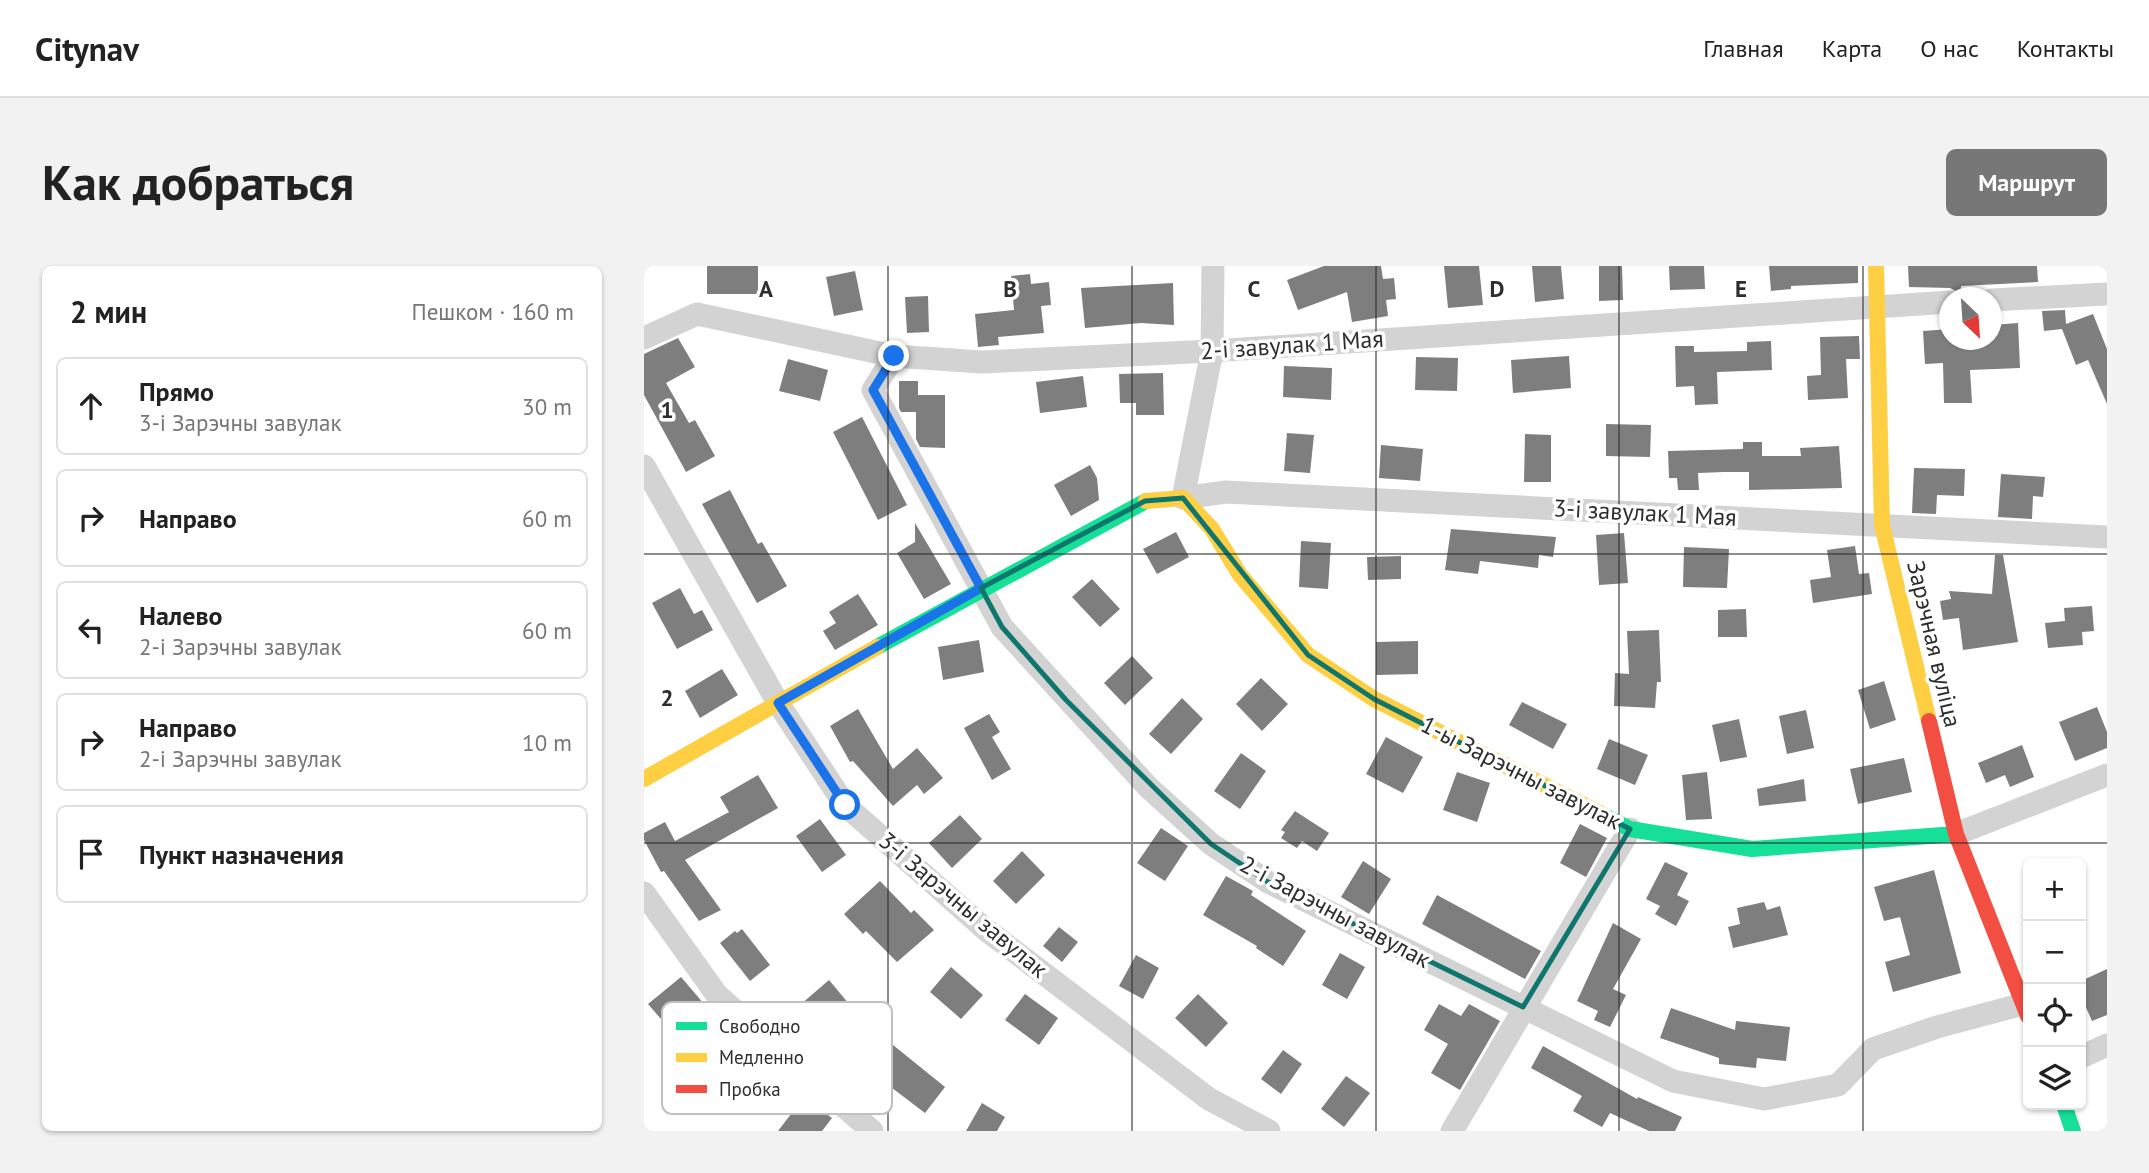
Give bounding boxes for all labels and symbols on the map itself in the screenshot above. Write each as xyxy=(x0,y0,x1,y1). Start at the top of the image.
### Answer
text: A xyxy=(759,274,773,303)
text: B xyxy=(1003,274,1017,303)
text: C xyxy=(1248,274,1261,303)
text: D xyxy=(1490,274,1504,303)
text: E xyxy=(1735,274,1747,303)
north arrow xyxy=(1939,287,2002,350)
street label: 2-і завулак 1 Мая xyxy=(1199,323,1385,366)
route end xyxy=(878,340,909,371)
text: 1 xyxy=(660,395,674,424)
street label: 3-і завулак 1 Мая xyxy=(1553,492,1737,533)
street label: Зарэчная вуліца xyxy=(1900,558,1969,730)
text: 2 xyxy=(660,683,674,712)
street label: 1-ы Зарэчны завулак xyxy=(1416,709,1627,837)
route start xyxy=(829,789,860,820)
street label: 3-і Зарэчны завулак xyxy=(872,825,1055,985)
street label: 2-і Зарэчны завулак xyxy=(1235,848,1436,975)
legend xyxy=(662,1002,892,1114)
text: Свободно xyxy=(719,1014,801,1038)
text: Медленно xyxy=(719,1045,804,1069)
text: Пробка xyxy=(719,1077,781,1101)

